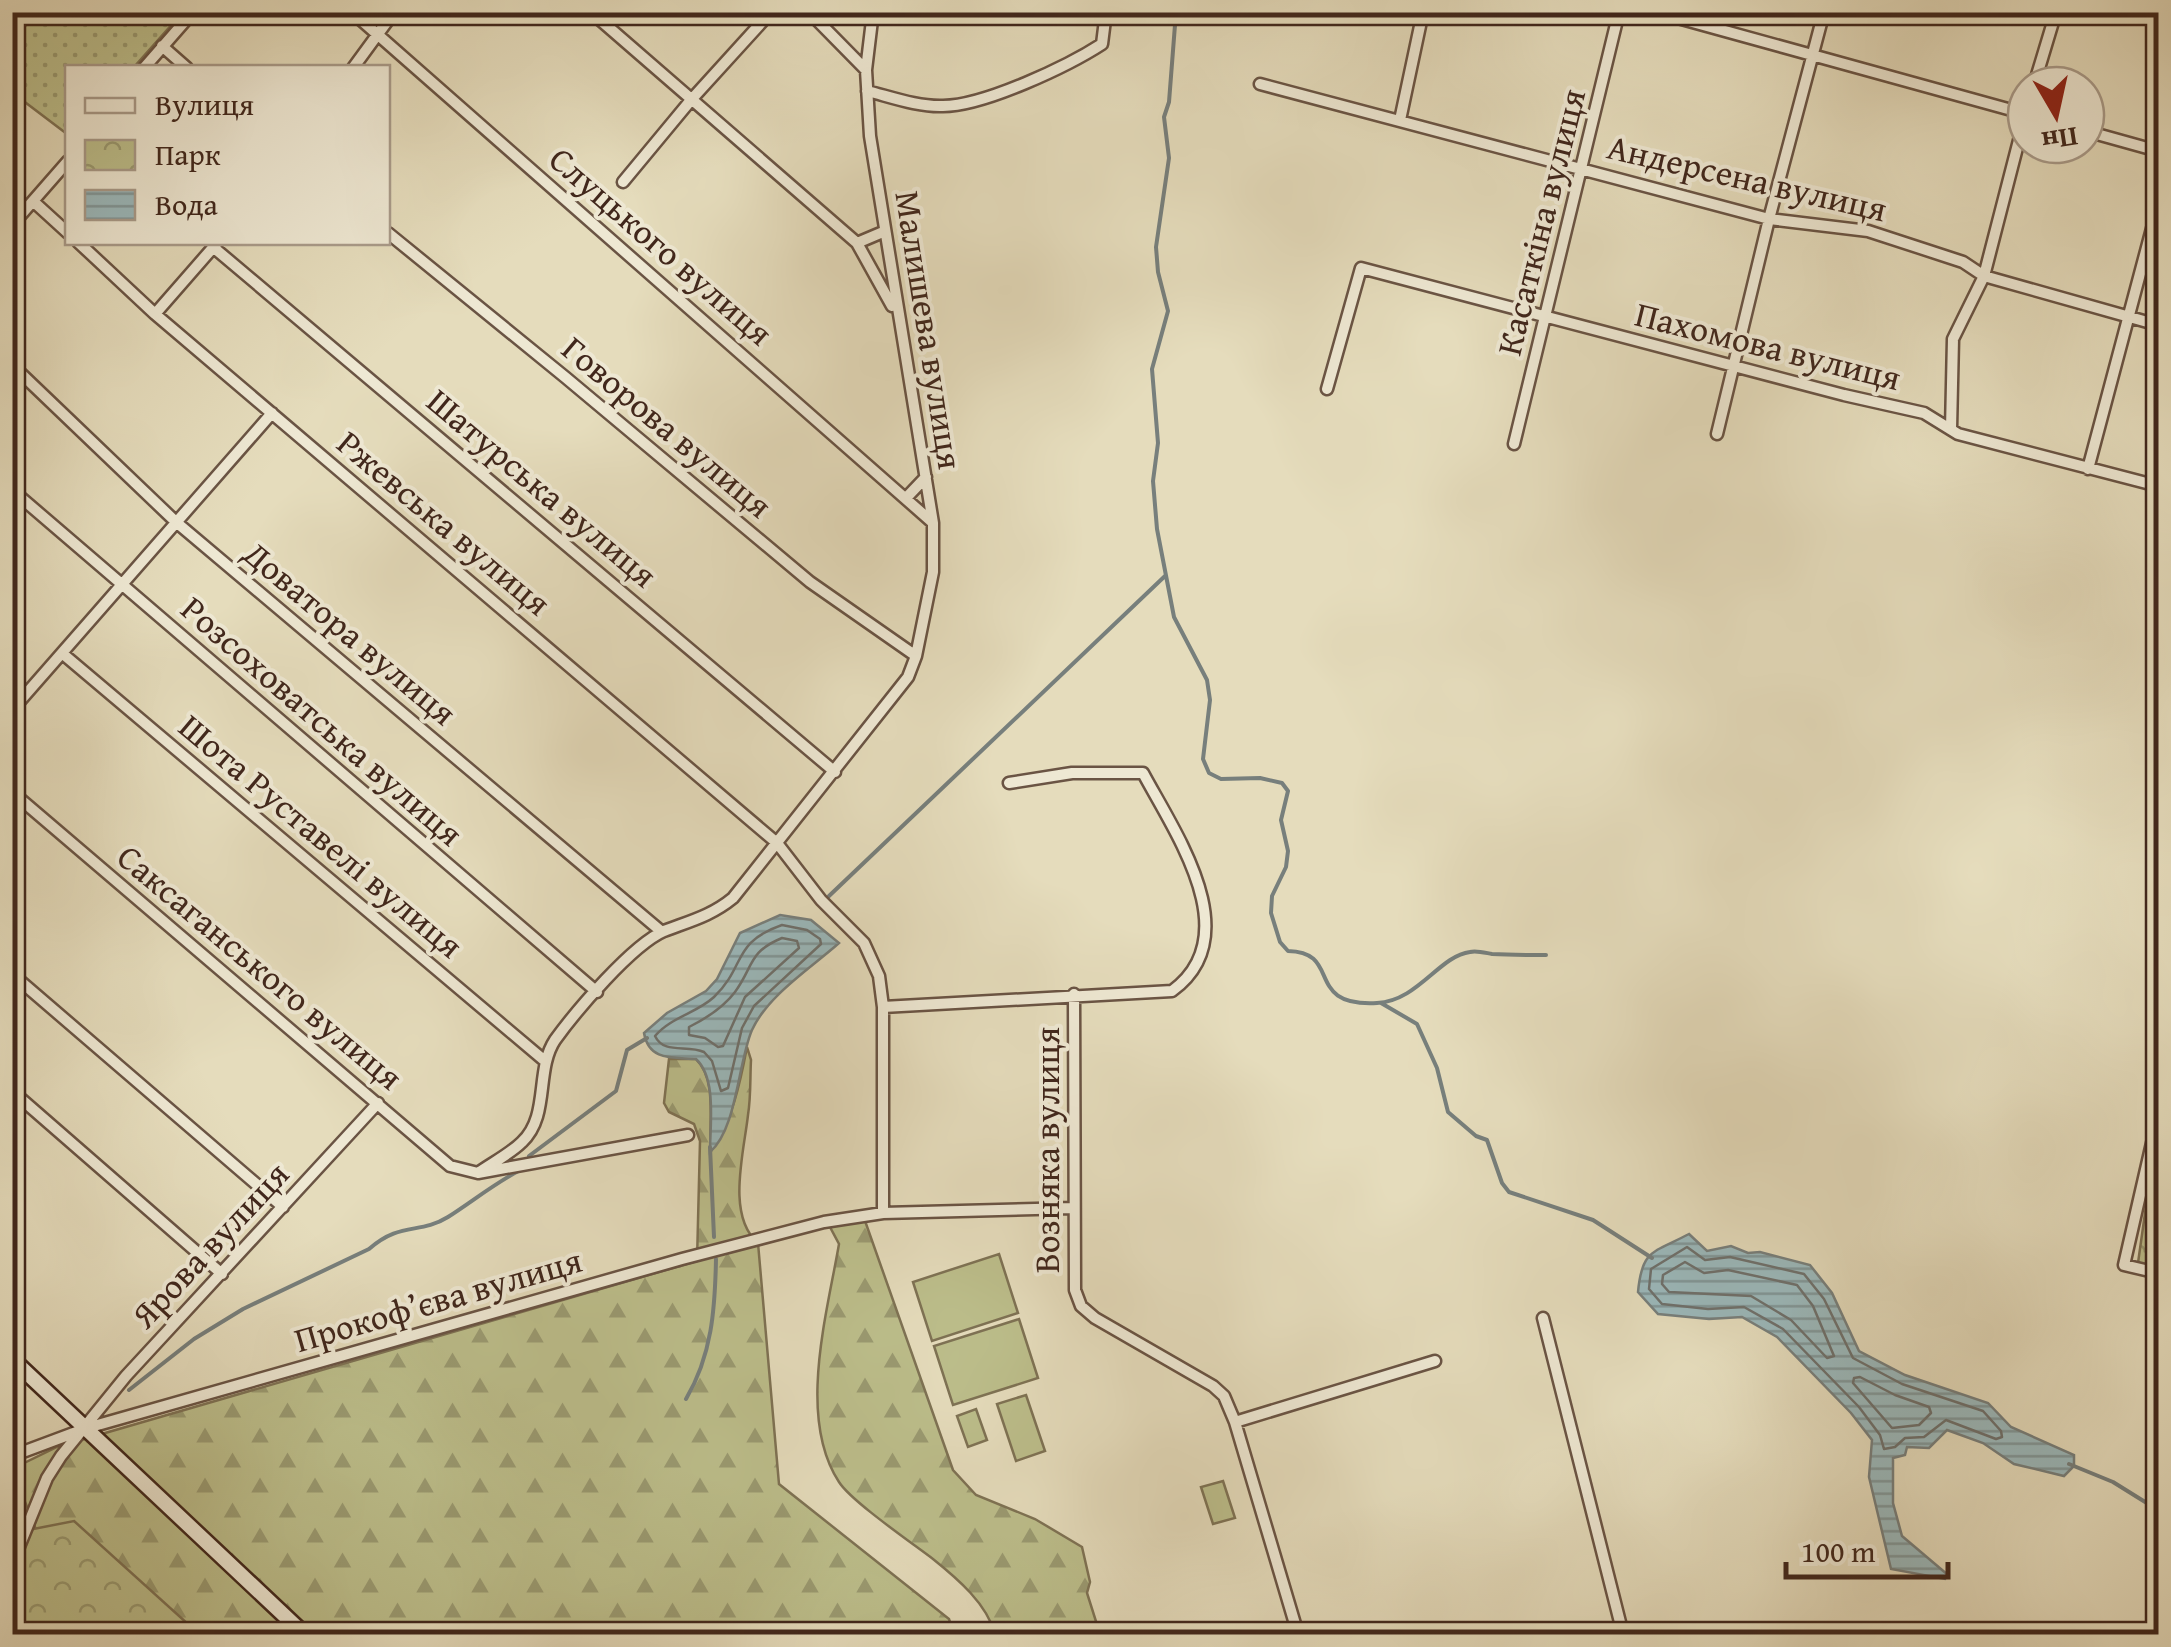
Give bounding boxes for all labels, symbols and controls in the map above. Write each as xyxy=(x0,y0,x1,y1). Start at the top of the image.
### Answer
legend xyxy=(65,65,390,245)
north arrow xyxy=(2006,65,2106,165)
text: Вулиця xyxy=(155,82,254,126)
street label: Касаткіна вулиця xyxy=(1483,83,1598,360)
text: Пн xyxy=(2039,117,2081,163)
street label: Андерсена вулиця xyxy=(1602,121,1892,234)
text: Парк xyxy=(155,132,221,176)
street label: Слуцького вулиця xyxy=(538,134,784,357)
text: Вода xyxy=(155,182,219,226)
street label: Малишева вулиця xyxy=(882,187,977,473)
street label: Пахомова вулиця xyxy=(1630,288,1906,403)
street label: Говорова вулиця xyxy=(551,323,784,530)
street label: Шатурська вулиця xyxy=(416,376,669,599)
street label: Ржевська вулиця xyxy=(326,418,562,627)
street label: Доватора вулиця xyxy=(232,527,468,737)
street label: Розсоховатська вулиця xyxy=(170,584,474,858)
street label: Шота Руставелі вулиця xyxy=(168,701,474,970)
street label: Саксаганського вулиця xyxy=(106,832,414,1102)
street label: Возняка вулиця xyxy=(1021,1027,1072,1273)
street label: Ярова вулиця xyxy=(118,1150,300,1340)
street label: Прокоф’єва вулиця xyxy=(288,1234,588,1365)
scale bar xyxy=(1786,1517,1948,1579)
text: 100 m xyxy=(1801,1529,1876,1573)

